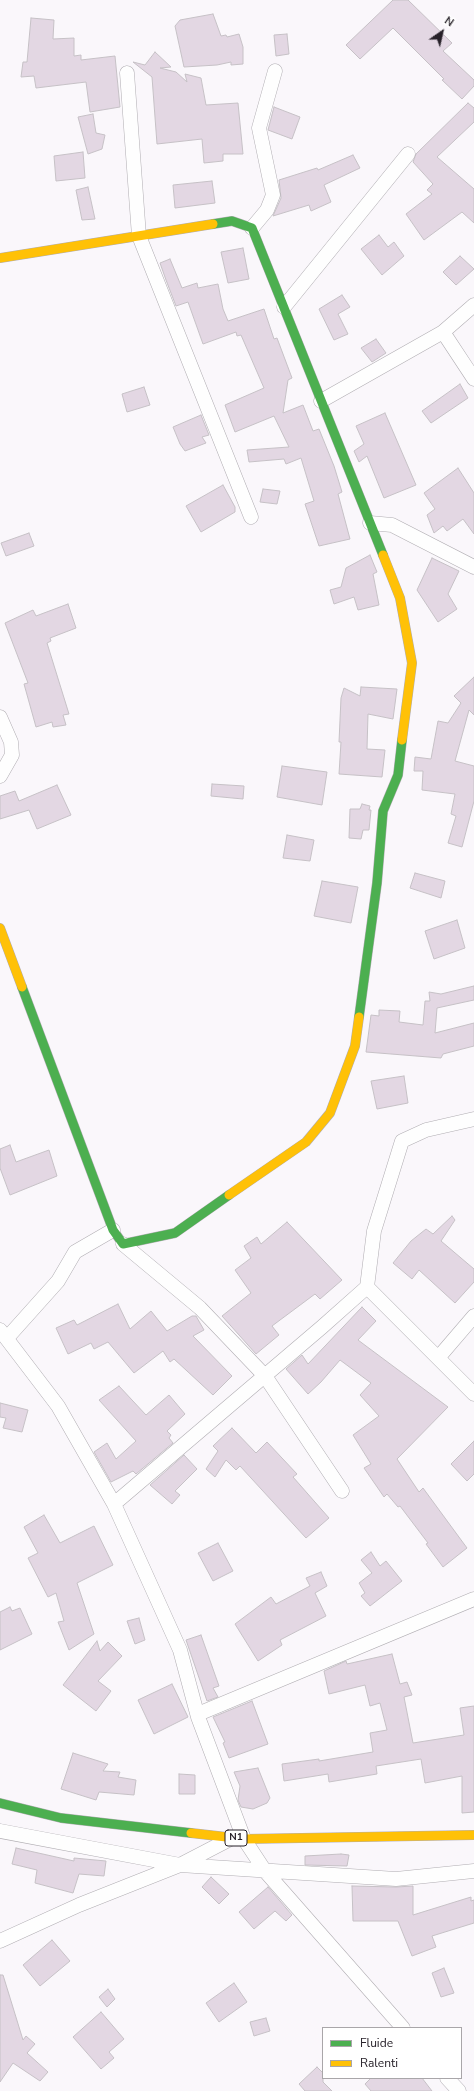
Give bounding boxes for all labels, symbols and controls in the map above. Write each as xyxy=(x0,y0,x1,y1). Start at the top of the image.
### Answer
north arrow xyxy=(422,12,462,52)
text: N xyxy=(441,13,457,30)
road number: N1 xyxy=(225,1830,247,1846)
legend xyxy=(322,2027,462,2079)
text: Fluide xyxy=(360,2035,393,2051)
text: Ralenti xyxy=(360,2055,398,2071)

